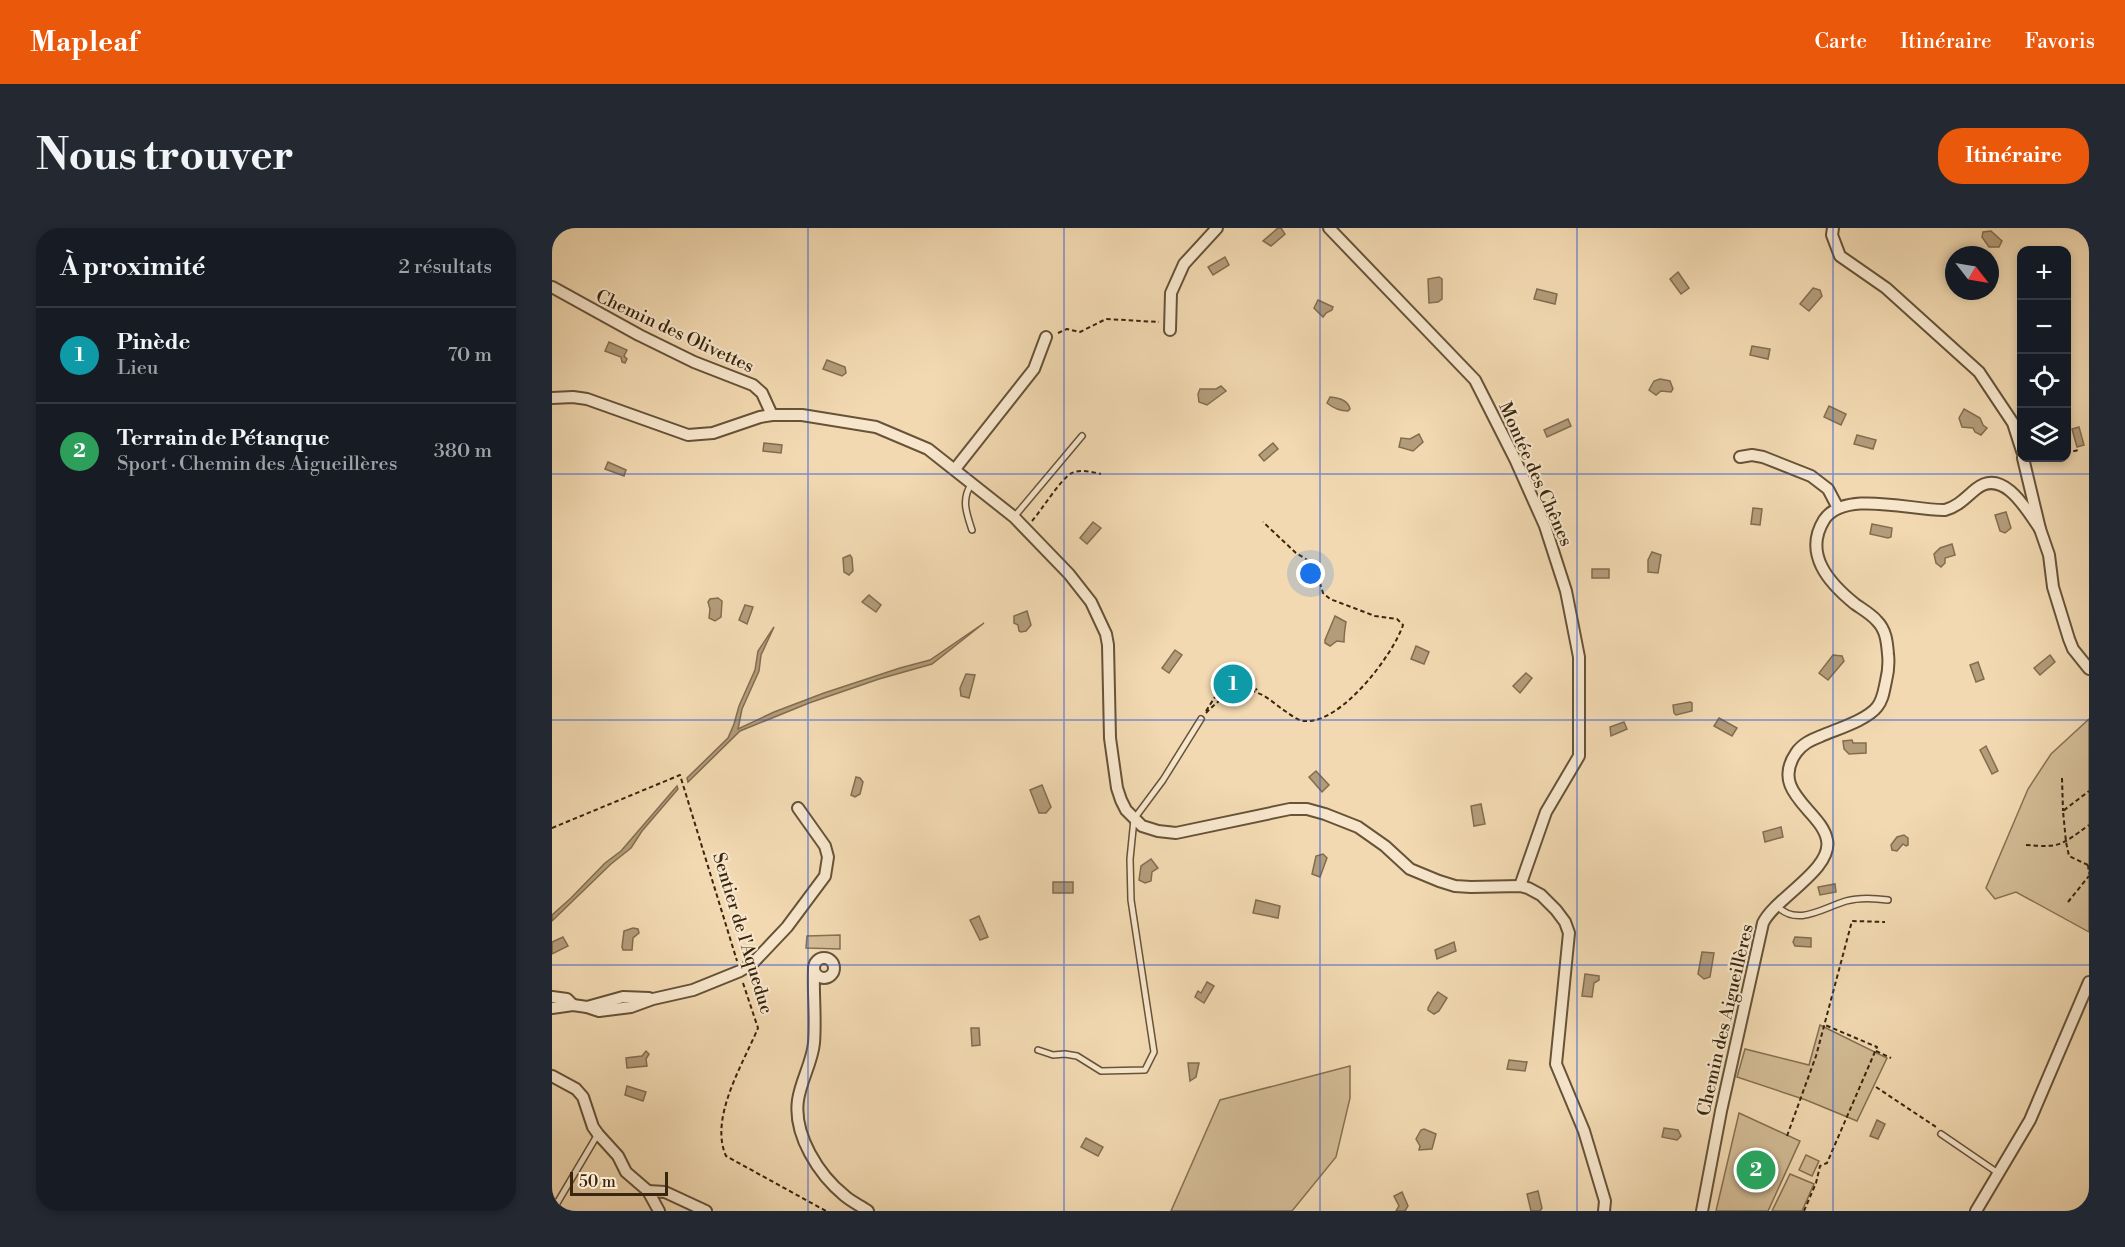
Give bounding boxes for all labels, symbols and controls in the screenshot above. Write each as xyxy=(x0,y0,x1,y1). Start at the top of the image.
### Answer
text: Mapleaf xyxy=(30,25,138,60)
text: Carte xyxy=(1815,29,1867,55)
text: Itinéraire xyxy=(1900,29,1992,55)
text: Favoris xyxy=(2025,29,2095,55)
button: Itinéraire xyxy=(1938,128,2089,184)
text: Nous trouver xyxy=(36,130,294,183)
north arrow xyxy=(1945,246,1999,300)
map controls xyxy=(2017,246,2071,462)
button: + xyxy=(2017,246,2071,300)
text: À proximité xyxy=(60,251,205,283)
text: 2 résultats xyxy=(398,255,492,280)
street label: Chemin des Olivettes xyxy=(592,285,758,378)
button: − xyxy=(2017,300,2071,354)
text: Pinède xyxy=(117,329,190,356)
text: 1 xyxy=(75,343,84,368)
text: 70 m xyxy=(448,343,492,368)
button: locate xyxy=(2017,354,2071,408)
text: Lieu xyxy=(117,356,158,381)
street label: Montée des Chênes xyxy=(1493,398,1578,550)
button: layers xyxy=(2017,408,2071,462)
text: Terrain de Pétanque xyxy=(117,425,330,452)
text: 2 xyxy=(73,439,86,464)
text: 380 m xyxy=(434,439,492,464)
text: Sport · Chemin des Aigueillères xyxy=(117,452,397,477)
your location xyxy=(1296,559,1325,588)
pin: 1 xyxy=(1214,662,1252,706)
street label: Sentier de l'Aqueduc xyxy=(707,850,778,1017)
street label: Chemin des Aigueillères xyxy=(1692,922,1759,1118)
pin: 2 xyxy=(1736,1148,1776,1192)
scale bar xyxy=(570,1169,668,1196)
text: 50 m xyxy=(579,1172,616,1192)

